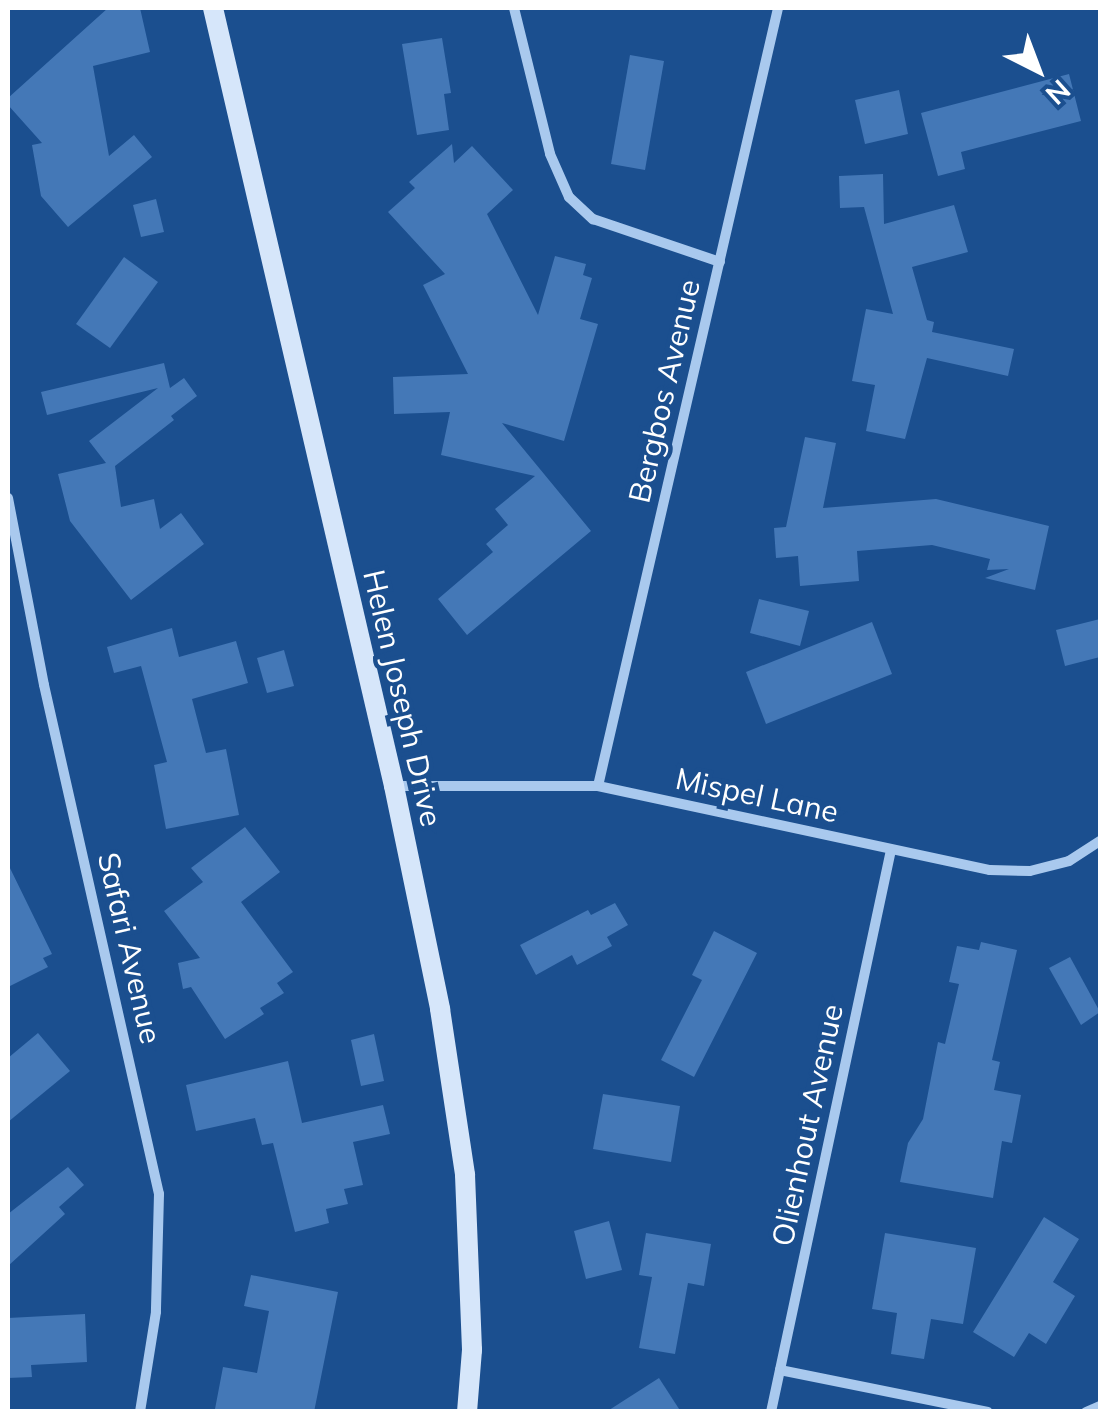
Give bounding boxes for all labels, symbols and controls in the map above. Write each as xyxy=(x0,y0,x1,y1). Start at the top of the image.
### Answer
north arrow xyxy=(988,20,1088,120)
text: N xyxy=(1039,73,1078,113)
street label: Bergbos Avenue xyxy=(621,276,707,506)
street label: Helen Joseph Drive xyxy=(356,566,450,830)
street label: Mispel Lane xyxy=(672,760,842,830)
street label: Safari Avenue xyxy=(91,849,169,1047)
street label: Olienhout Avenue xyxy=(764,1001,850,1249)

